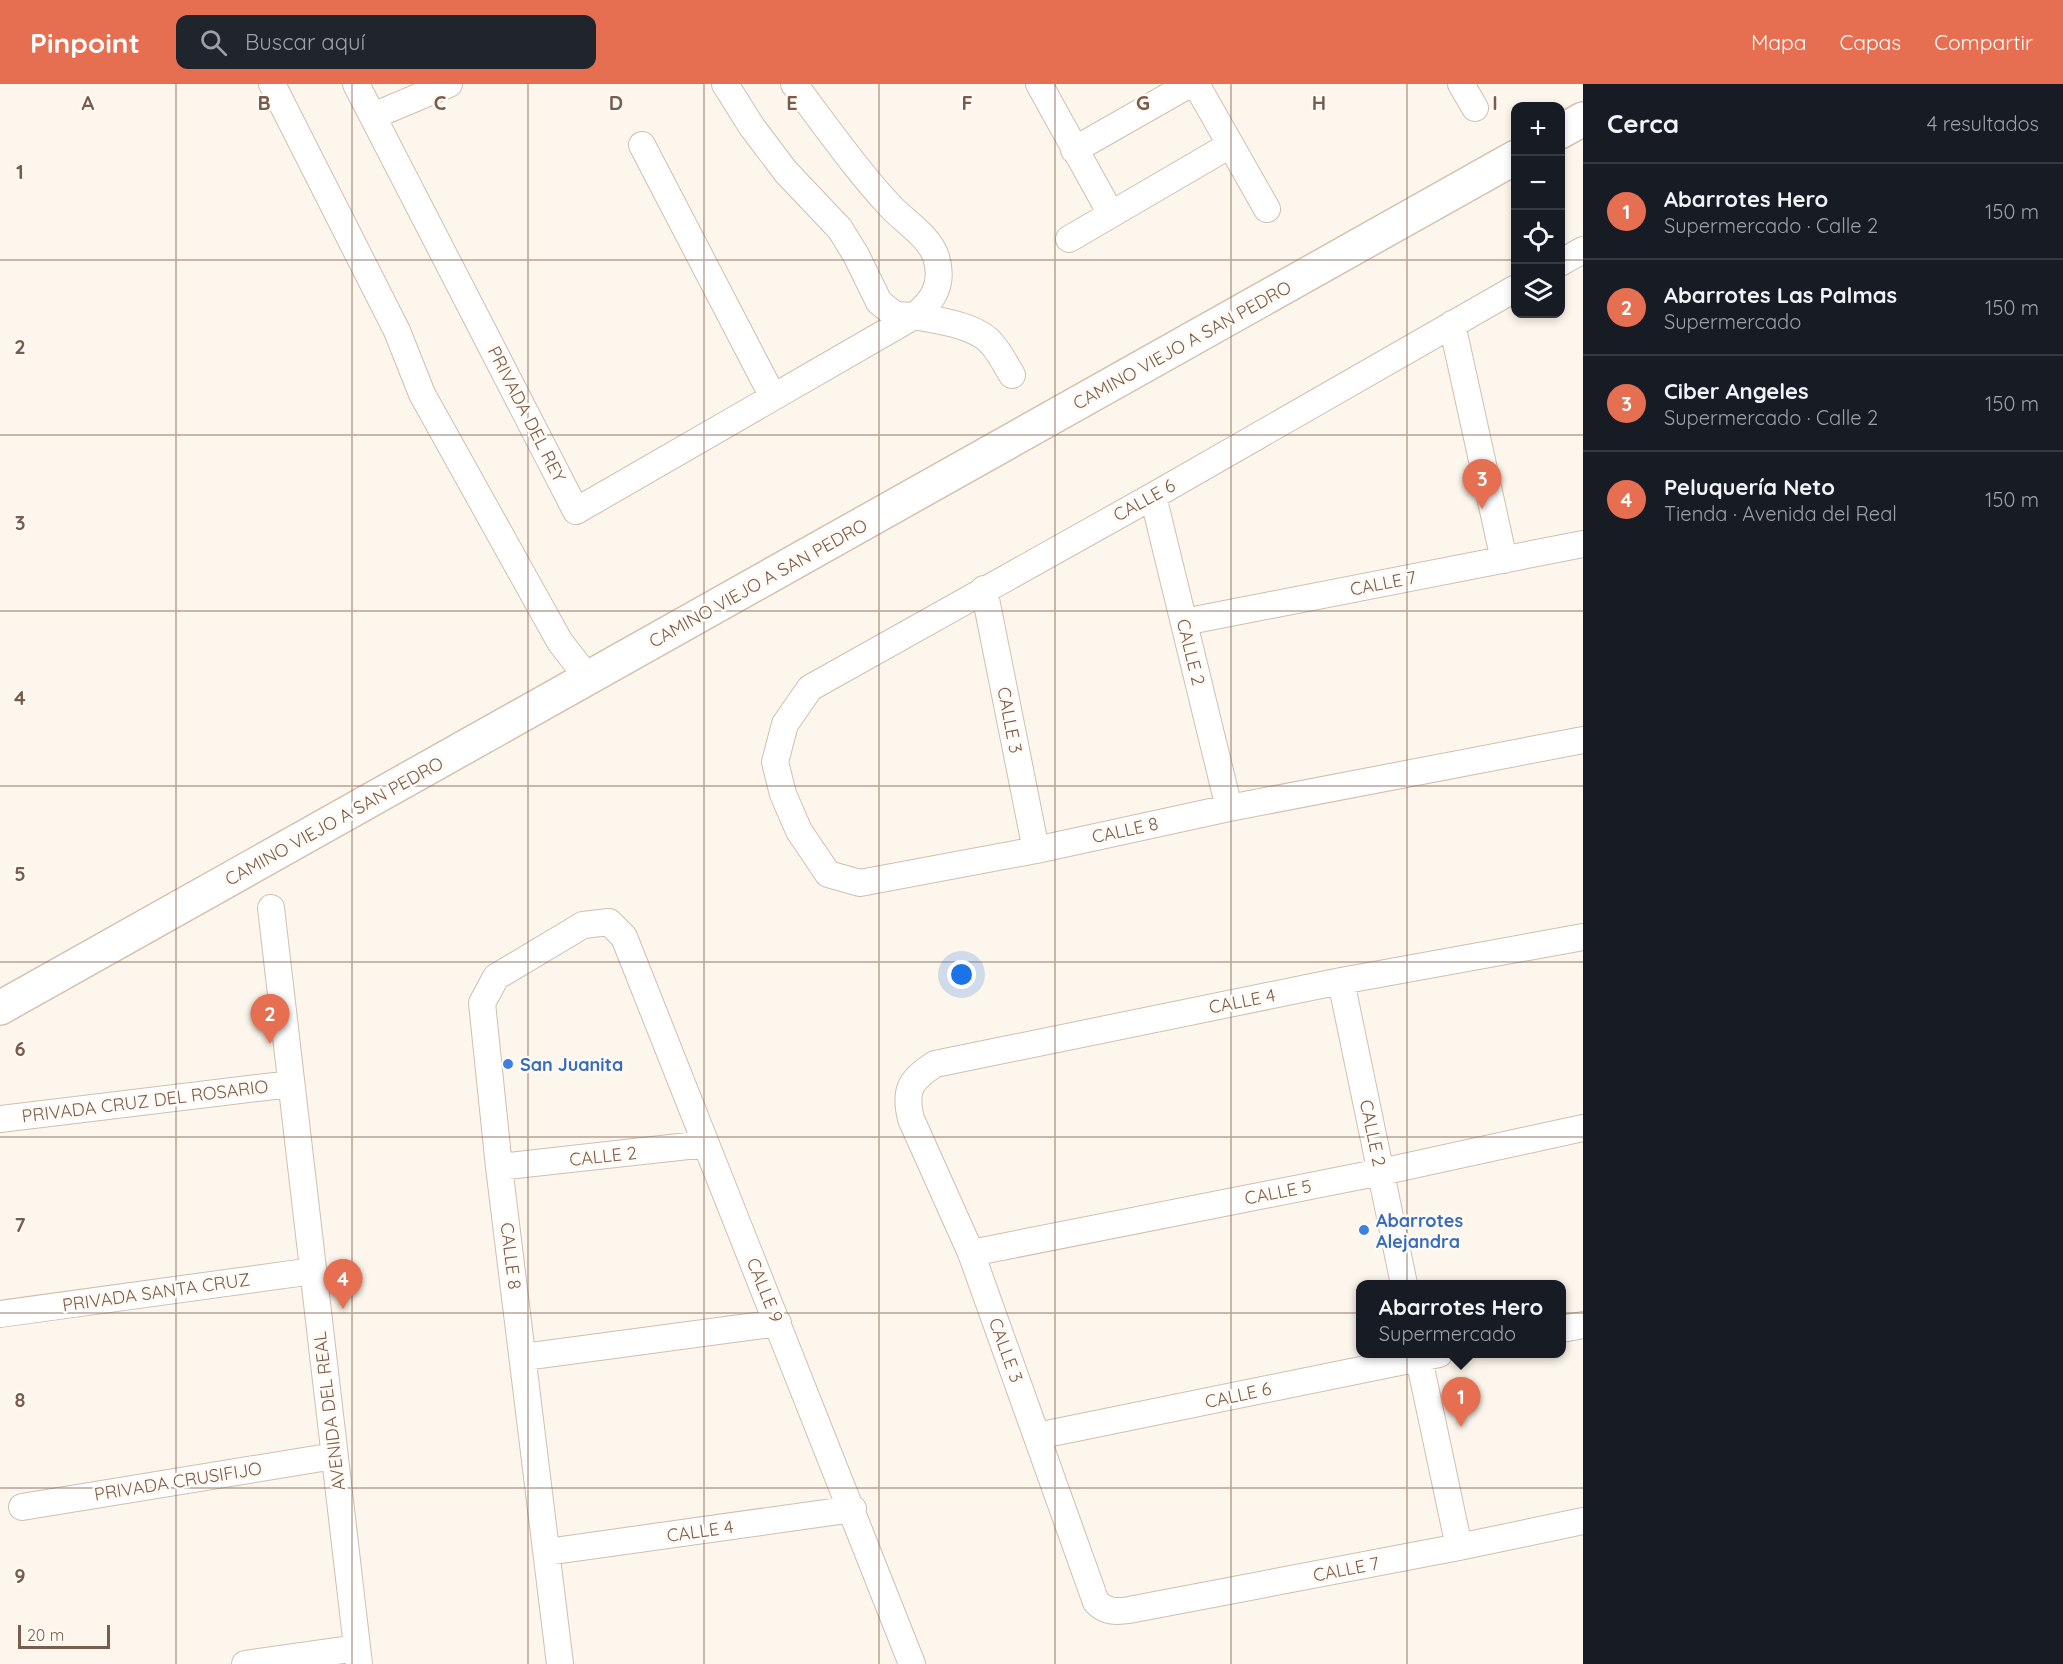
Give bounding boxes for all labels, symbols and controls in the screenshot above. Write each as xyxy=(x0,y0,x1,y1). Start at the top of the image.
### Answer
search box xyxy=(176,15,596,69)
text: Pinpoint xyxy=(30,25,140,60)
icon: search xyxy=(197,26,230,59)
text: Buscar aquí xyxy=(245,28,365,56)
text: Mapa xyxy=(1751,29,1806,55)
text: Capas xyxy=(1839,29,1901,55)
text: Compartir xyxy=(1934,29,2033,55)
text: A xyxy=(82,90,95,115)
text: B xyxy=(257,90,271,115)
text: C xyxy=(434,90,447,115)
text: D xyxy=(609,90,623,115)
text: E xyxy=(786,90,798,115)
text: F xyxy=(961,90,973,115)
text: G xyxy=(1136,90,1150,115)
text: H xyxy=(1312,90,1326,115)
text: I xyxy=(1492,90,1498,115)
map controls xyxy=(1511,102,1565,318)
button: + xyxy=(1511,102,1565,156)
text: Cerca xyxy=(1607,107,1679,140)
text: 4 resultados xyxy=(1927,111,2039,136)
button: − xyxy=(1511,156,1565,210)
text: 1 xyxy=(16,159,24,184)
text: Abarrotes Hero xyxy=(1664,185,1828,213)
text: 1 xyxy=(1623,199,1630,224)
text: 150 m xyxy=(1985,199,2039,224)
button: locate xyxy=(1511,210,1565,264)
text: Supermercado · Calle 2 xyxy=(1664,213,1878,238)
button: layers xyxy=(1511,264,1565,318)
street label: CAMINO VIEJO A SAN PEDRO xyxy=(1069,275,1295,415)
text: Abarrotes Las Palmas xyxy=(1664,281,1897,309)
text: 2 xyxy=(1621,295,1632,320)
text: 150 m xyxy=(1985,295,2039,320)
text: Supermercado xyxy=(1664,309,1801,334)
text: 2 xyxy=(14,334,26,359)
street label: PRIVADA DEL REY xyxy=(483,342,571,486)
text: Ciber Angeles xyxy=(1664,377,1809,405)
text: 3 xyxy=(1621,391,1632,416)
text: 150 m xyxy=(1985,391,2039,416)
text: Supermercado · Calle 2 xyxy=(1664,405,1878,430)
pin: 3 xyxy=(1462,460,1502,509)
street label: CALLE 6 xyxy=(1109,473,1179,526)
text: Peluquería Neto xyxy=(1664,473,1835,501)
text: 4 xyxy=(1621,487,1632,512)
text: 150 m xyxy=(1985,487,2039,512)
text: Tienda · Avenida del Real xyxy=(1664,501,1897,526)
text: 3 xyxy=(15,510,25,535)
street label: CAMINO VIEJO A SAN PEDRO xyxy=(645,513,871,653)
street label: CALLE 7 xyxy=(1348,565,1418,601)
street label: CALLE 2 xyxy=(1172,616,1210,688)
text: 4 xyxy=(14,685,26,710)
street label: CALLE 3 xyxy=(992,685,1028,755)
street label: CAMINO VIEJO A SAN PEDRO xyxy=(221,751,447,891)
street label: CALLE 8 xyxy=(1090,812,1160,848)
text: 5 xyxy=(14,861,26,886)
your location xyxy=(947,960,976,989)
street label: CALLE 4 xyxy=(1207,983,1277,1019)
pin: 2 xyxy=(250,994,290,1044)
text: 6 xyxy=(14,1036,26,1061)
place label: San Juanita xyxy=(520,1053,623,1076)
marker: San Juanita xyxy=(501,1057,515,1071)
street label: PRIVADA CRUZ DEL ROSARIO xyxy=(20,1074,270,1128)
street label: CALLE 2 xyxy=(1355,1098,1391,1169)
street label: CALLE 2 xyxy=(568,1141,638,1171)
street label: CALLE 5 xyxy=(1243,1174,1313,1210)
place label: Abarrotes Alejandra xyxy=(1376,1209,1463,1253)
text: 7 xyxy=(15,1212,26,1237)
street label: CALLE 8 xyxy=(495,1221,527,1291)
marker: Abarrotes Alejandra xyxy=(1357,1223,1371,1237)
street label: CALLE 9 xyxy=(742,1254,788,1326)
pin: 4 xyxy=(324,1260,362,1309)
street label: PRIVADA SANTA CRUZ xyxy=(61,1267,251,1317)
popup xyxy=(1356,1280,1566,1358)
text: Abarrotes Hero xyxy=(1379,1293,1543,1321)
street label: CALLE 3 xyxy=(984,1315,1028,1385)
text: Supermercado xyxy=(1379,1321,1516,1346)
street label: AVENIDA DEL REAL xyxy=(308,1330,350,1492)
street label: CALLE 6 xyxy=(1203,1377,1274,1413)
pin: 1 xyxy=(1442,1378,1480,1427)
text: 8 xyxy=(15,1387,26,1412)
street label: PRIVADA CRUSIFIJO xyxy=(93,1456,263,1506)
street label: CALLE 4 xyxy=(665,1515,735,1547)
street label: CALLE 7 xyxy=(1311,1551,1381,1587)
text: 9 xyxy=(14,1563,26,1588)
scale bar xyxy=(18,1622,110,1650)
text: 20 m xyxy=(27,1625,64,1645)

